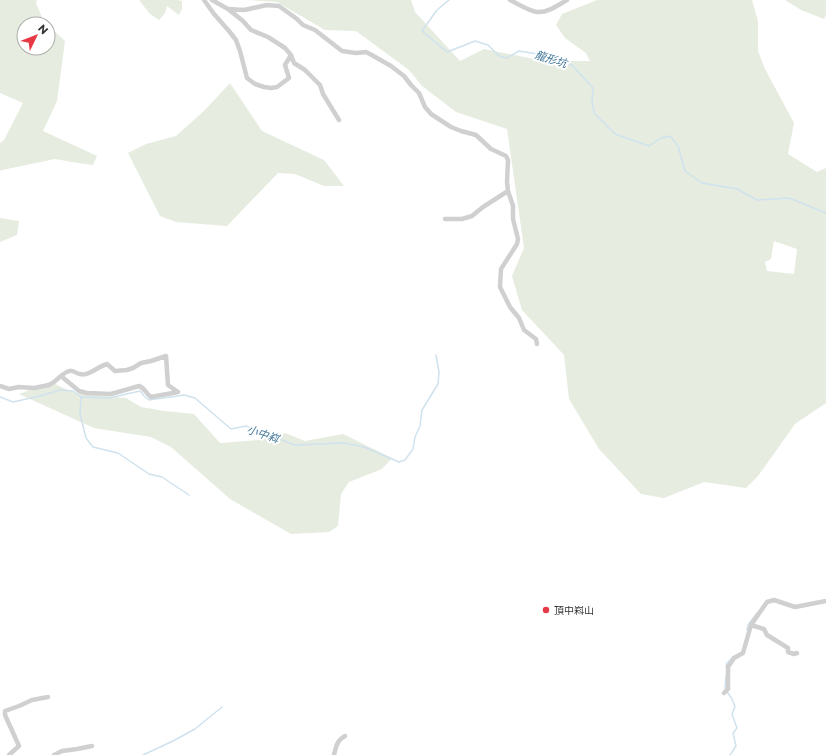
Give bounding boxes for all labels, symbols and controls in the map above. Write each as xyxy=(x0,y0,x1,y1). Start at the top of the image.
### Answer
north arrow xyxy=(16,16,56,56)
text: N xyxy=(35,21,51,37)
water label: 龍形坑 xyxy=(533,47,571,71)
water label: 小中嵙 xyxy=(245,422,282,446)
place label: 頂中嵙山 xyxy=(554,604,594,617)
marker: 頂中嵙山 xyxy=(541,605,551,615)

